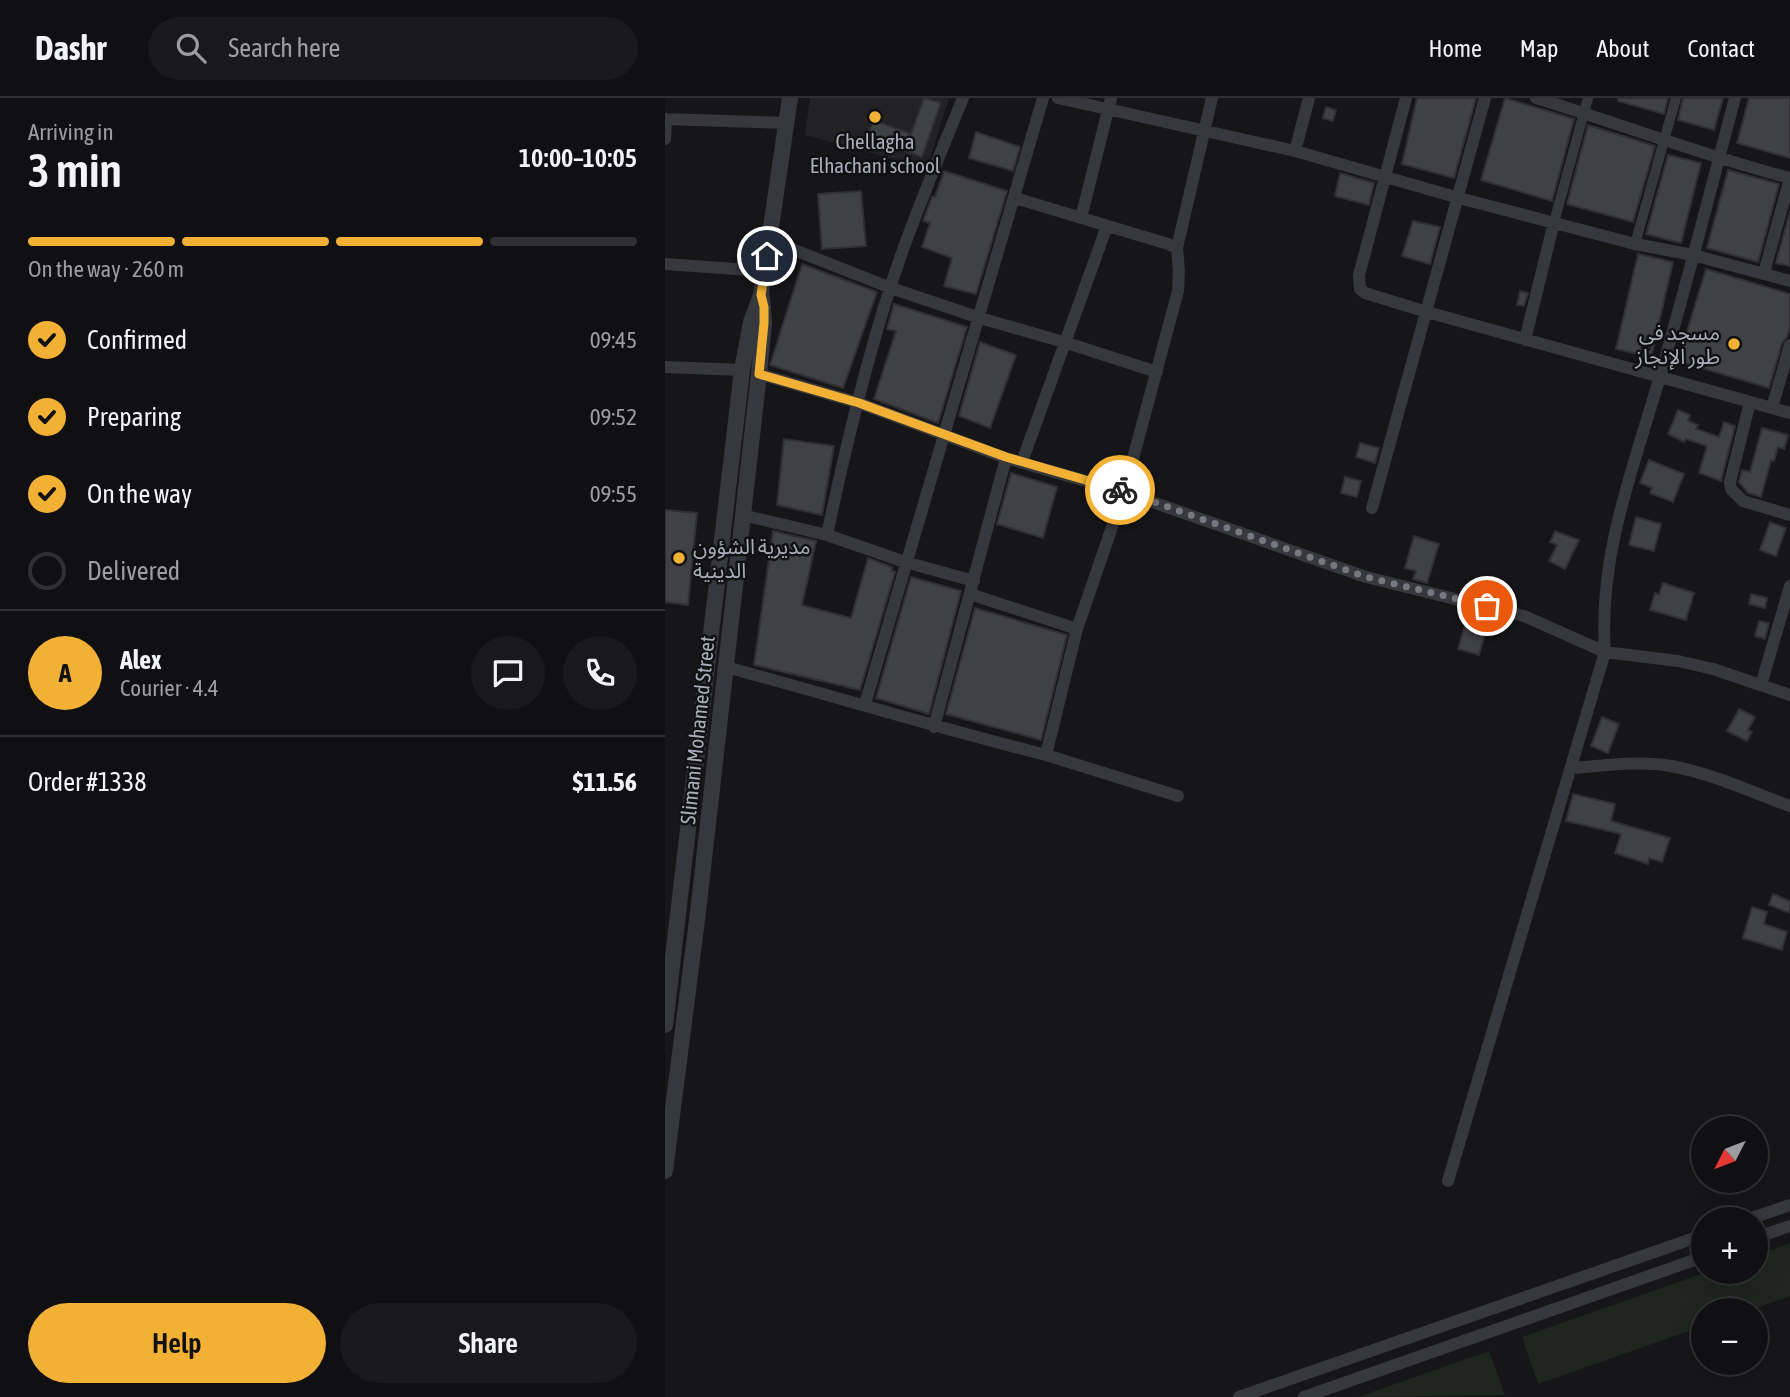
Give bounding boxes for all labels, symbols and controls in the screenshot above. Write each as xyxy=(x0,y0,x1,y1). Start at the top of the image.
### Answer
search box xyxy=(148,17,638,80)
text: Dashr xyxy=(35,29,106,67)
icon: search xyxy=(172,29,210,67)
text: Search here xyxy=(228,33,340,63)
text: Home xyxy=(1428,35,1482,62)
text: Map xyxy=(1520,35,1558,62)
text: About xyxy=(1596,35,1649,62)
text: Contact xyxy=(1687,35,1755,62)
marker: Chellagha Elhachani school xyxy=(867,109,883,125)
text: Arriving in xyxy=(28,119,114,145)
place label: Chellagha Elhachani school xyxy=(810,129,941,177)
text: 10:00–10:05 xyxy=(519,143,637,173)
text: 3 min xyxy=(28,144,122,197)
pin xyxy=(737,226,797,286)
icon: home xyxy=(748,237,786,275)
text: On the way · 260 m xyxy=(28,256,184,282)
place label: مسجد في طور الإنجاز xyxy=(1634,320,1720,370)
icon: check xyxy=(28,321,66,359)
text: Confirmed xyxy=(87,325,187,355)
text: 09:45 xyxy=(590,327,637,353)
marker: مسجد في طور الإنجاز xyxy=(1726,336,1742,352)
icon: check xyxy=(28,398,66,436)
text: Preparing xyxy=(87,402,181,432)
text: 09:52 xyxy=(590,404,637,430)
courier xyxy=(1085,455,1155,525)
icon: bike xyxy=(1101,471,1139,509)
icon: check xyxy=(28,475,66,513)
text: On the way xyxy=(87,479,192,509)
text: 09:55 xyxy=(590,481,637,507)
place label: مديرية الشؤون الدينية xyxy=(693,534,811,582)
marker: مديرية الشؤون الدينية xyxy=(671,550,687,566)
text: Delivered xyxy=(87,556,180,586)
pin xyxy=(1457,576,1517,636)
icon: bag xyxy=(1468,587,1506,625)
street label: Slimani Mohamed Street xyxy=(675,635,719,825)
button: chat xyxy=(471,636,545,710)
button: phone xyxy=(563,636,637,710)
text: Alex xyxy=(120,645,161,675)
text: A xyxy=(59,658,71,688)
text: Courier · 4.4 xyxy=(120,675,219,701)
text: Order #1338 xyxy=(28,767,147,797)
text: $11.56 xyxy=(573,767,637,797)
north arrow xyxy=(1691,1116,1767,1194)
map controls xyxy=(1691,1116,1768,1375)
button: + xyxy=(1691,1207,1768,1284)
button: − xyxy=(1691,1298,1768,1375)
button: Help xyxy=(28,1303,326,1383)
button: Share xyxy=(340,1303,637,1383)

